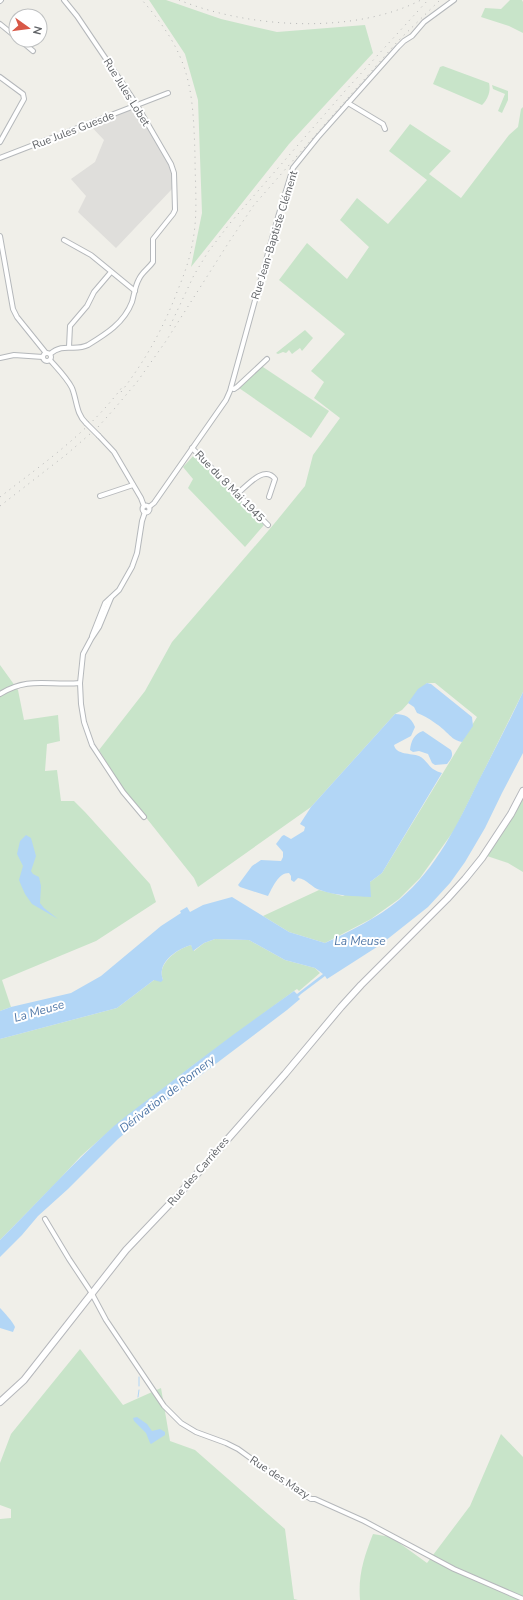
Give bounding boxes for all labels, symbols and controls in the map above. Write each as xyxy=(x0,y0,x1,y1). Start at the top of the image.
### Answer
north arrow xyxy=(8,8,48,48)
text: N xyxy=(29,24,45,36)
street label: Rue Jules Lobet xyxy=(100,56,153,129)
street label: Rue Jules Guesde xyxy=(30,108,116,153)
street label: Rue Jean-Baptiste Clément xyxy=(248,169,301,301)
street label: Rue du 8 Mai 1945 xyxy=(192,447,268,526)
water label: La Meuse xyxy=(334,933,386,949)
water label: La Meuse xyxy=(12,996,67,1026)
water label: Dérivation de Romery xyxy=(116,1051,219,1136)
street label: Rue des Carrières xyxy=(164,1134,233,1209)
street label: Rue des Mazy xyxy=(247,1452,313,1503)

